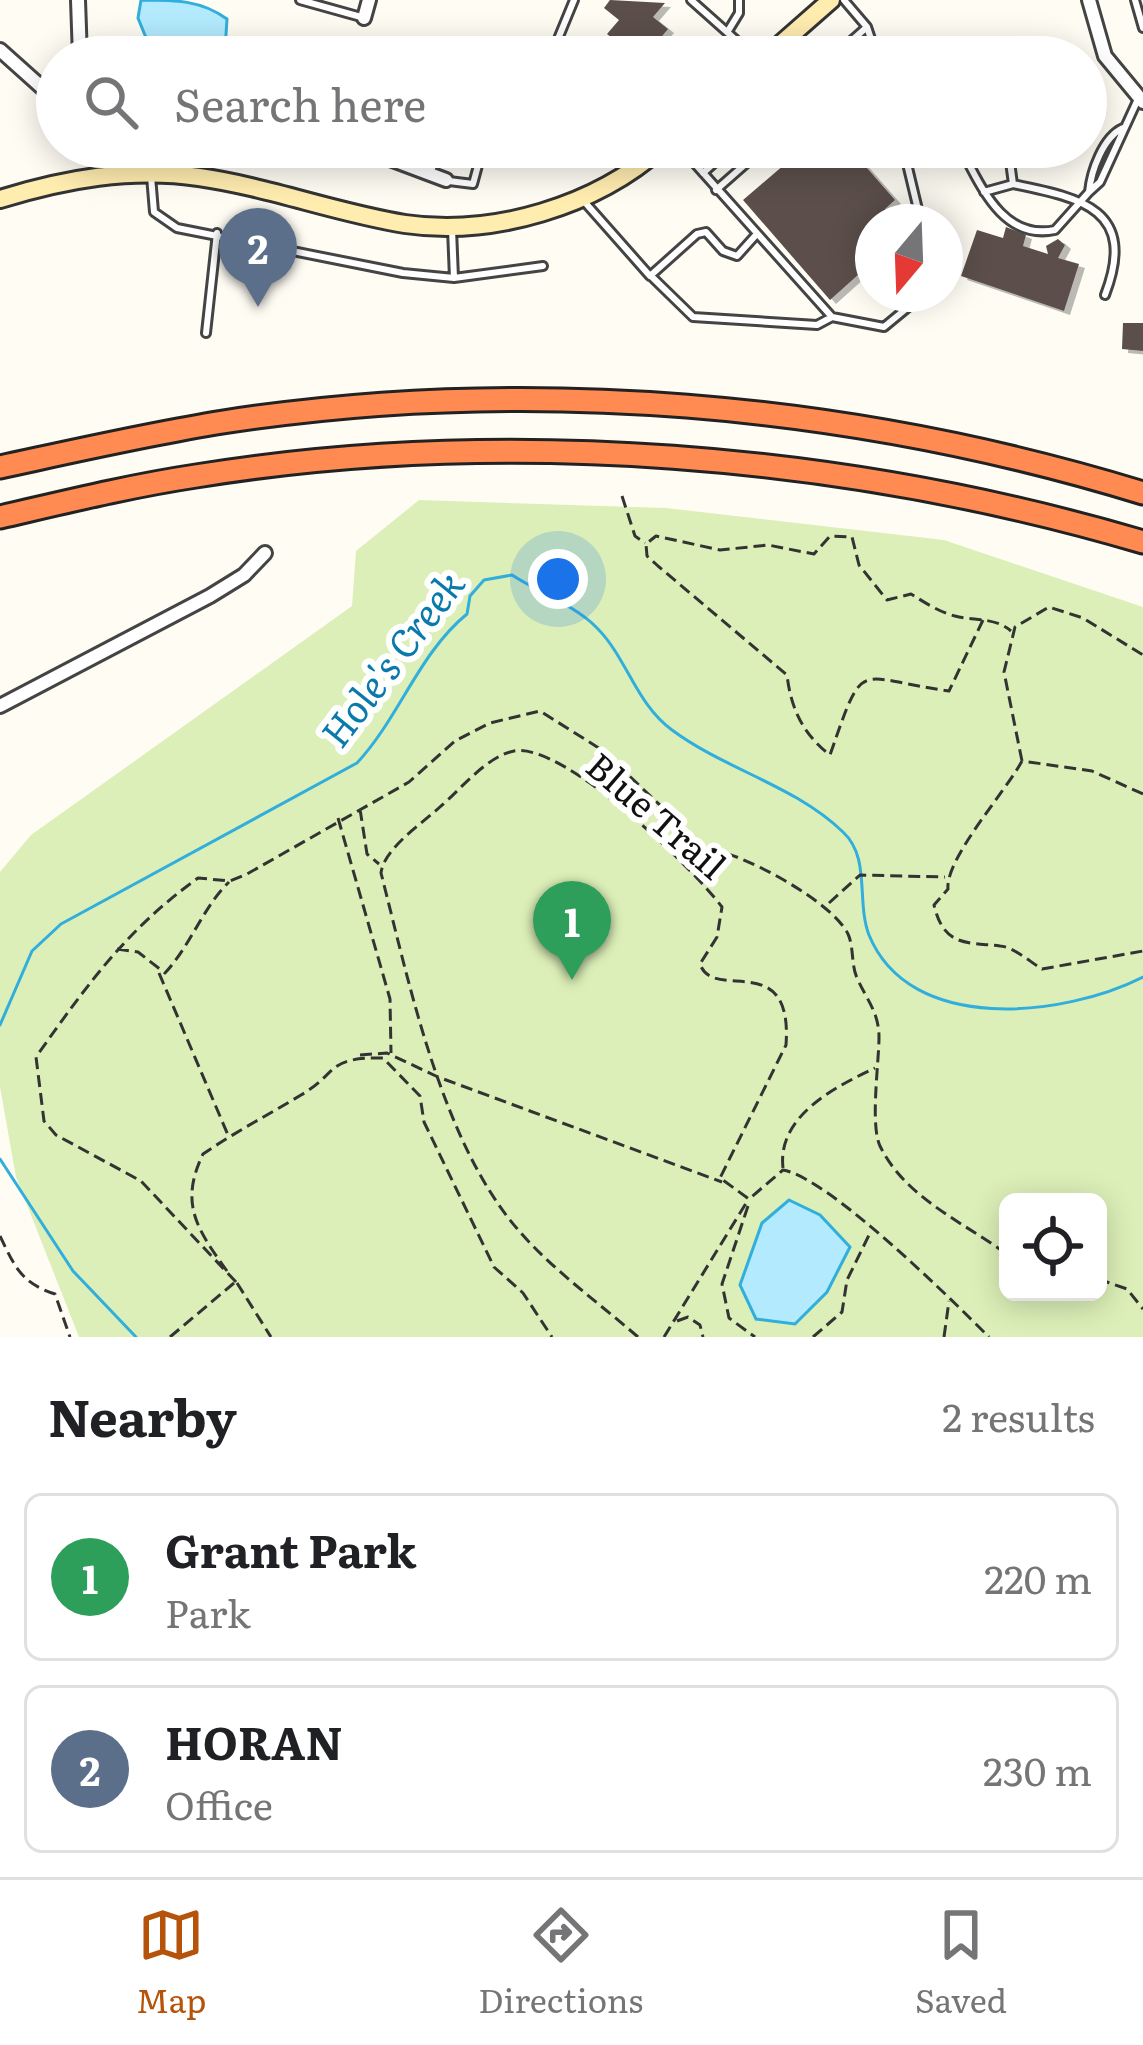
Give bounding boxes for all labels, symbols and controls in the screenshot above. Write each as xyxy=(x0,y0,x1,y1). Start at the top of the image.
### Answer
search box xyxy=(36,36,1107,168)
icon: search xyxy=(78,69,144,135)
text: Search here xyxy=(174,69,426,136)
north arrow xyxy=(855,204,963,312)
pin: 2 xyxy=(219,208,297,307)
your location xyxy=(528,549,588,609)
water label: Hole's Creek xyxy=(305,556,477,758)
street label: Blue Trail xyxy=(576,738,739,890)
pin: 1 xyxy=(533,881,611,980)
map controls xyxy=(999,1193,1107,1301)
button: locate xyxy=(999,1193,1107,1301)
text: Nearby xyxy=(48,1377,237,1453)
text: 2 results xyxy=(942,1386,1095,1444)
text: Grant Park xyxy=(165,1515,417,1582)
text: 1 xyxy=(82,1548,98,1606)
text: 220 m xyxy=(984,1548,1092,1606)
text: Park xyxy=(165,1582,251,1640)
text: HORAN xyxy=(165,1707,343,1774)
text: 2 xyxy=(80,1740,100,1798)
text: 230 m xyxy=(983,1740,1092,1798)
text: Office xyxy=(165,1774,273,1832)
tab: Map xyxy=(136,1902,206,2023)
tab: Directions xyxy=(478,1902,643,2023)
tab: Saved xyxy=(915,1902,1007,2023)

